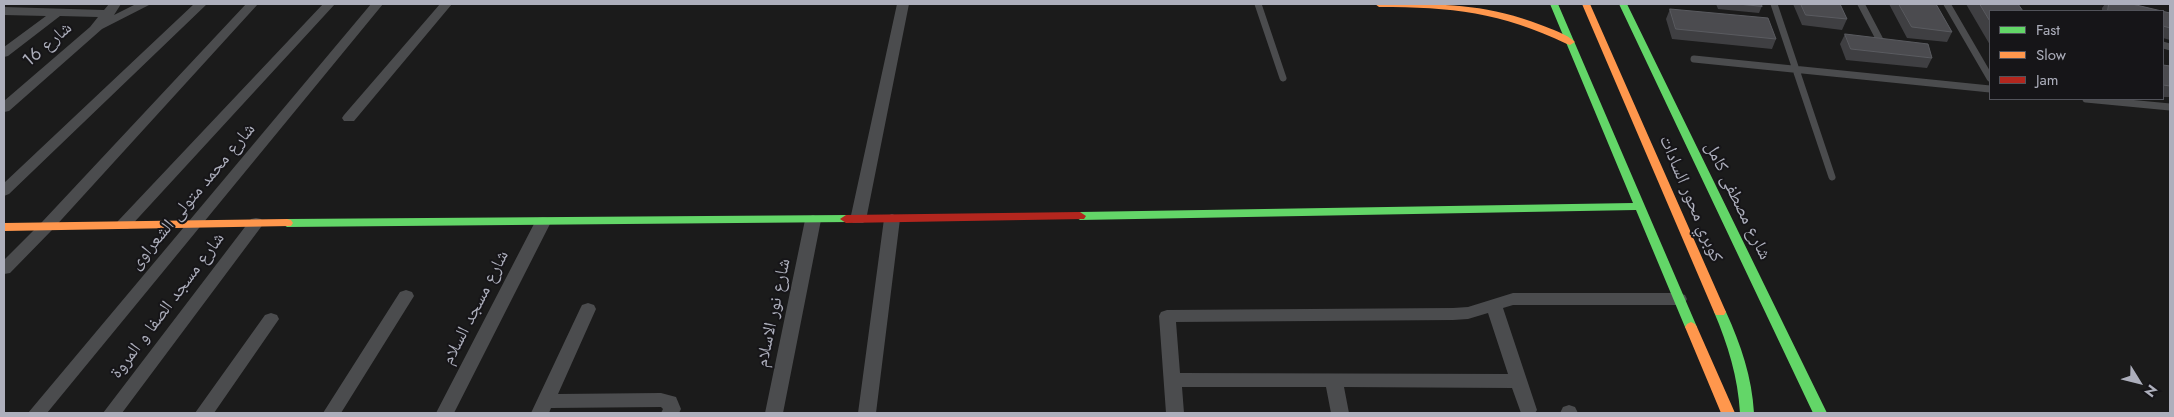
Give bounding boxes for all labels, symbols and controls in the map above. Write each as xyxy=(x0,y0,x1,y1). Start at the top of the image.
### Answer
legend xyxy=(1989,10,2164,100)
street label: شارع 16 xyxy=(19,18,77,72)
text: Fast xyxy=(2036,19,2060,41)
text: Slow xyxy=(2036,44,2066,66)
text: Jam xyxy=(2036,69,2059,91)
street label: شارع محمد متولى الشعراوى xyxy=(125,119,261,275)
street label: كوبري محور السادات xyxy=(1654,132,1726,266)
street label: شارع مصطفى كامل xyxy=(1699,138,1775,264)
street label: شارع مسجد الصفا و المروة xyxy=(106,229,230,383)
street label: شارع مسجد السلام xyxy=(438,247,514,369)
street label: شارع نور الاسلام xyxy=(752,257,796,369)
north arrow xyxy=(2114,357,2164,407)
text: N xyxy=(2140,380,2162,401)

